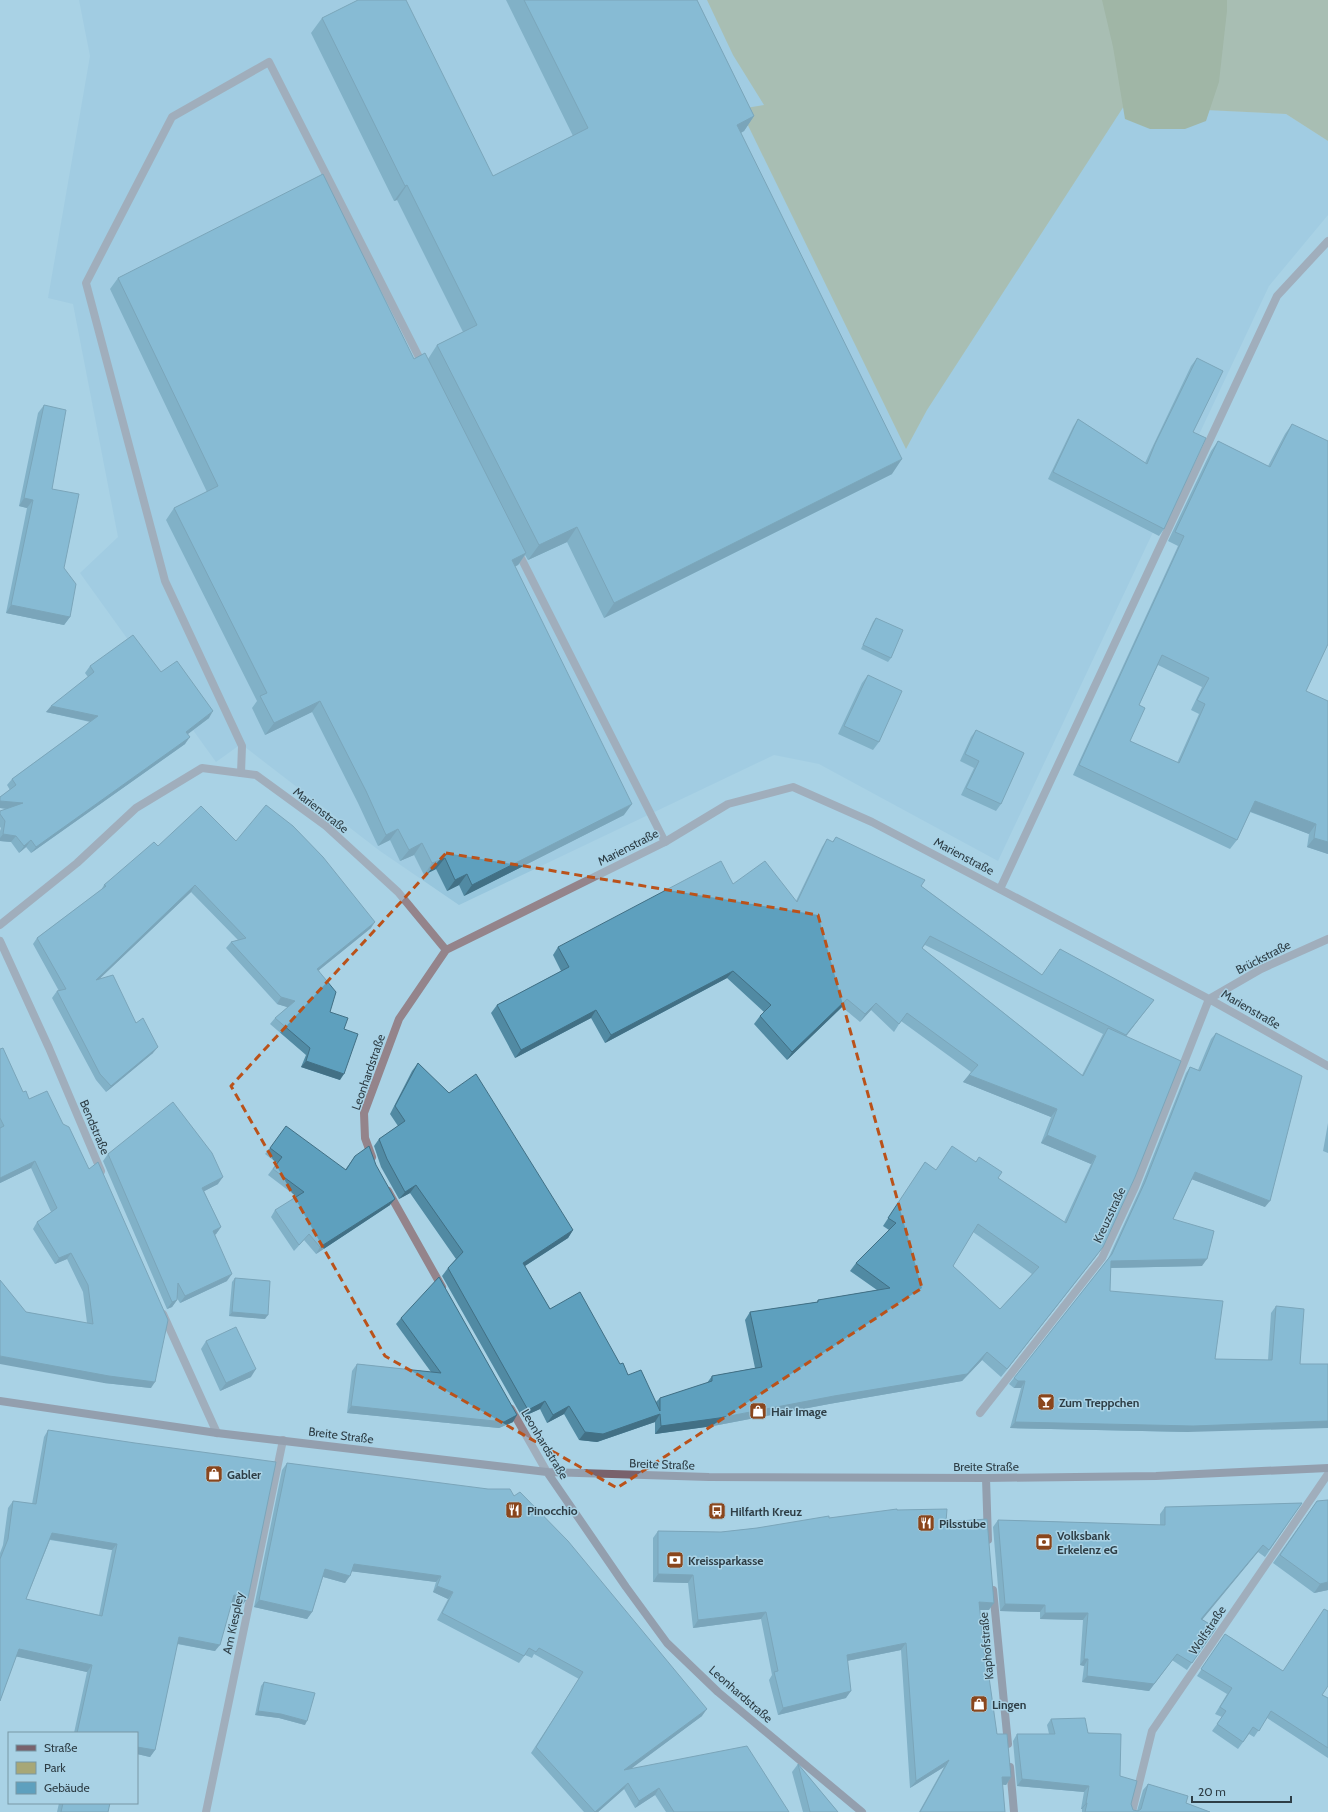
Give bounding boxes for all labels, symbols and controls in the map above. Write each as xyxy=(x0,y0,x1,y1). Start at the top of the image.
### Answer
street label: Marienstraße xyxy=(290,784,352,836)
street label: Marienstraße xyxy=(595,825,661,869)
street label: Marienstraße xyxy=(931,834,997,878)
street label: Brückstraße xyxy=(1233,937,1293,977)
street label: Marienstraße xyxy=(1219,986,1283,1032)
street label: Leonhardstraße xyxy=(348,1032,388,1112)
street label: Bendstraße xyxy=(77,1097,113,1157)
street label: Kreuzstraße xyxy=(1090,1185,1128,1245)
bar icon: Zum Treppchen xyxy=(1036,1392,1056,1412)
place label: Zum Treppchen xyxy=(1059,1395,1139,1410)
shop icon: Hair Image xyxy=(748,1401,768,1421)
place label: Hair Image xyxy=(771,1404,827,1419)
street label: Leonhardstraße xyxy=(518,1406,572,1482)
street label: Breite Straße xyxy=(308,1424,374,1446)
street label: Breite Straße xyxy=(629,1455,695,1473)
street label: Breite Straße xyxy=(953,1459,1019,1474)
shop icon: Gabler xyxy=(204,1464,224,1484)
place label: Gabler xyxy=(227,1467,261,1482)
restaurant icon: Pinocchio xyxy=(504,1500,524,1520)
bus stop icon: Hilfarth Kreuz xyxy=(707,1501,727,1521)
place label: Pinocchio xyxy=(527,1503,578,1518)
place label: Hilfarth Kreuz xyxy=(730,1504,802,1519)
restaurant icon: Pilsstube xyxy=(916,1513,936,1533)
place label: Pilsstube xyxy=(939,1516,986,1531)
place label: Volksbank Erkelenz eG xyxy=(1057,1528,1118,1557)
bank icon: Volksbank Erkelenz eG xyxy=(1034,1532,1054,1552)
bank icon: Kreissparkasse xyxy=(665,1550,685,1570)
place label: Kreissparkasse xyxy=(688,1553,763,1568)
street label: Am Kiespley xyxy=(219,1591,247,1655)
street label: Wolfstraße xyxy=(1185,1603,1229,1657)
street label: Kaphofstraße xyxy=(976,1612,996,1680)
street label: Leonhardstraße xyxy=(706,1662,776,1726)
shop icon: Lingen xyxy=(969,1694,989,1714)
place label: Lingen xyxy=(992,1697,1026,1712)
legend xyxy=(8,1732,138,1804)
text: Straße xyxy=(44,1740,77,1755)
text: Park xyxy=(44,1760,66,1775)
scale bar xyxy=(1192,1778,1291,1804)
text: Gebäude xyxy=(44,1780,90,1795)
text: 20 m xyxy=(1198,1784,1226,1799)

